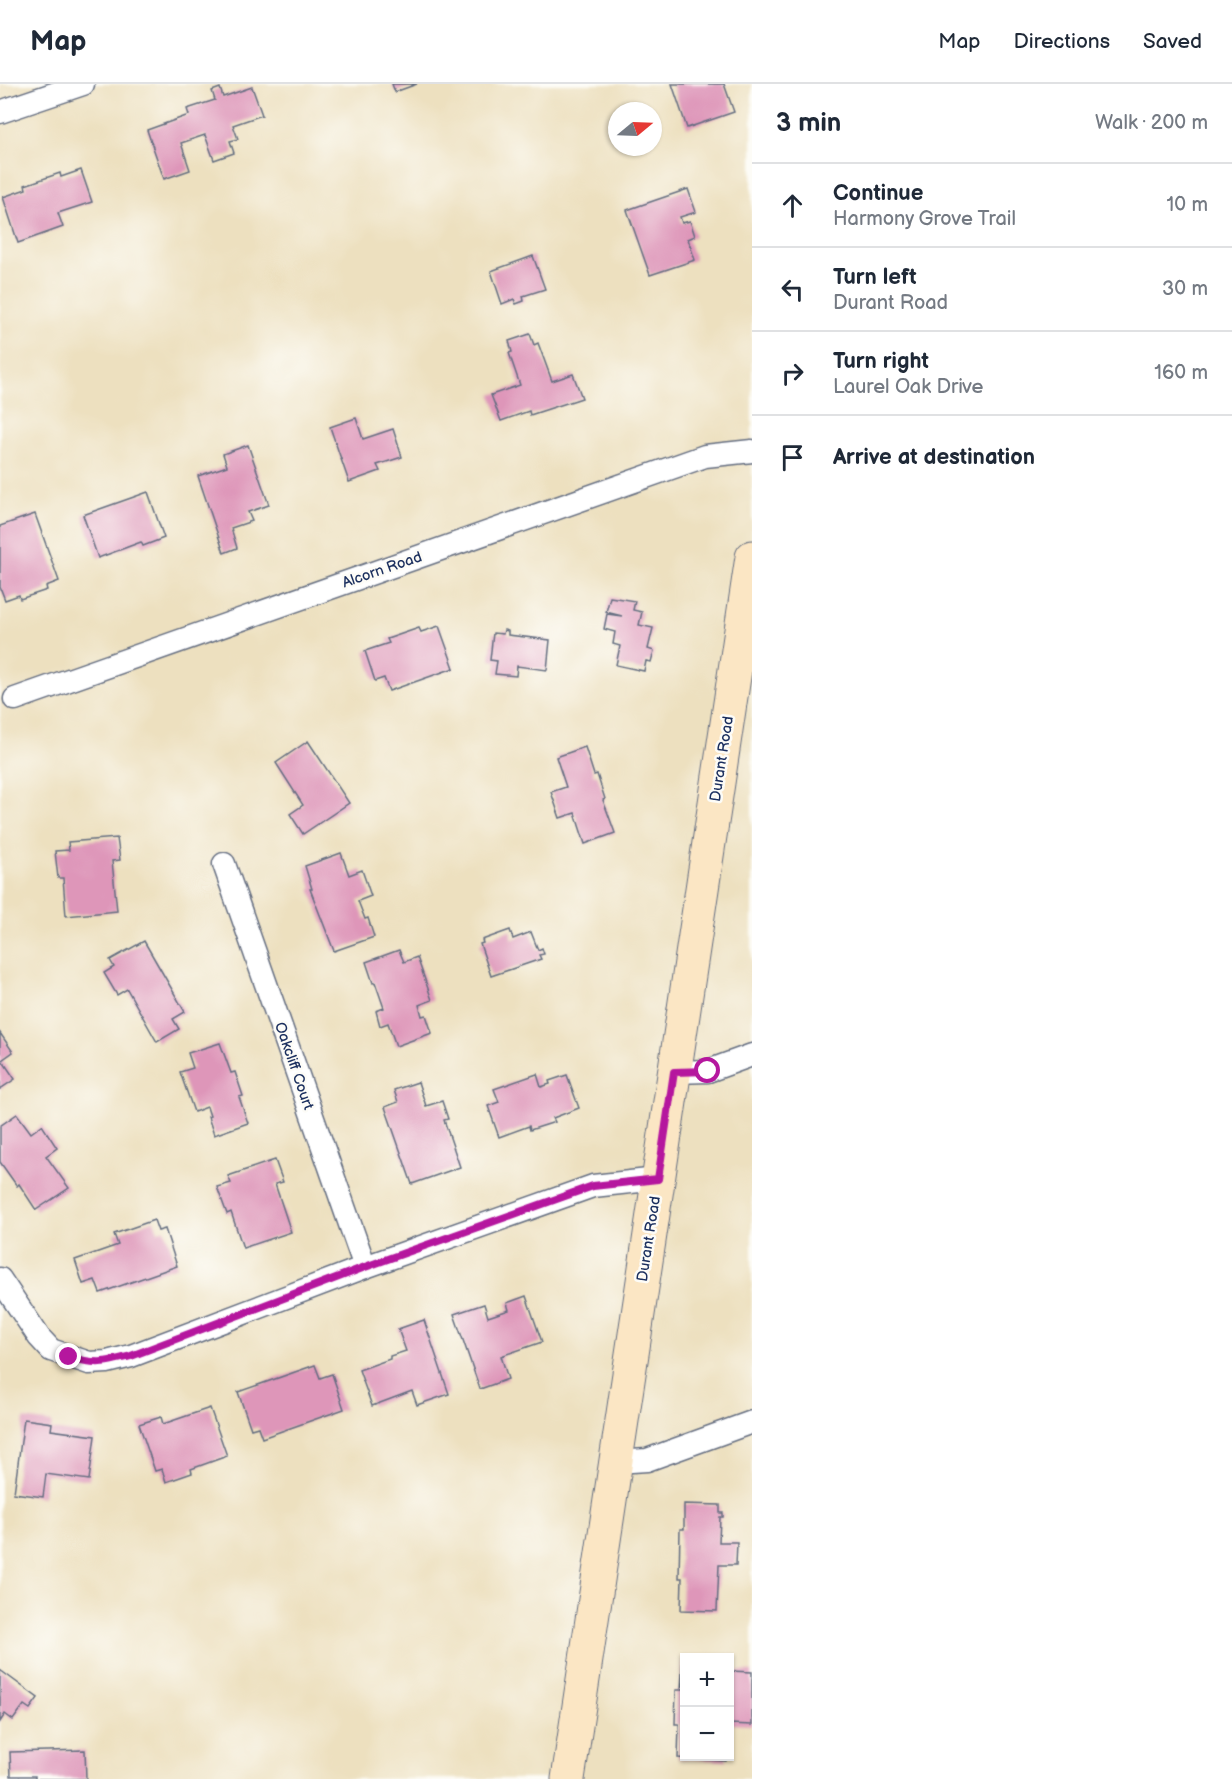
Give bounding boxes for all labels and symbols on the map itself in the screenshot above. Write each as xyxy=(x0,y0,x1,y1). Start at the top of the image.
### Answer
north arrow xyxy=(608,102,662,156)
street label: Alcorn Road xyxy=(340,547,424,593)
street label: Durant Road xyxy=(706,715,738,803)
street label: Oakcliff Court xyxy=(270,1020,318,1113)
route start xyxy=(694,1057,720,1083)
street label: Durant Road xyxy=(633,1195,665,1283)
route end xyxy=(55,1343,81,1369)

